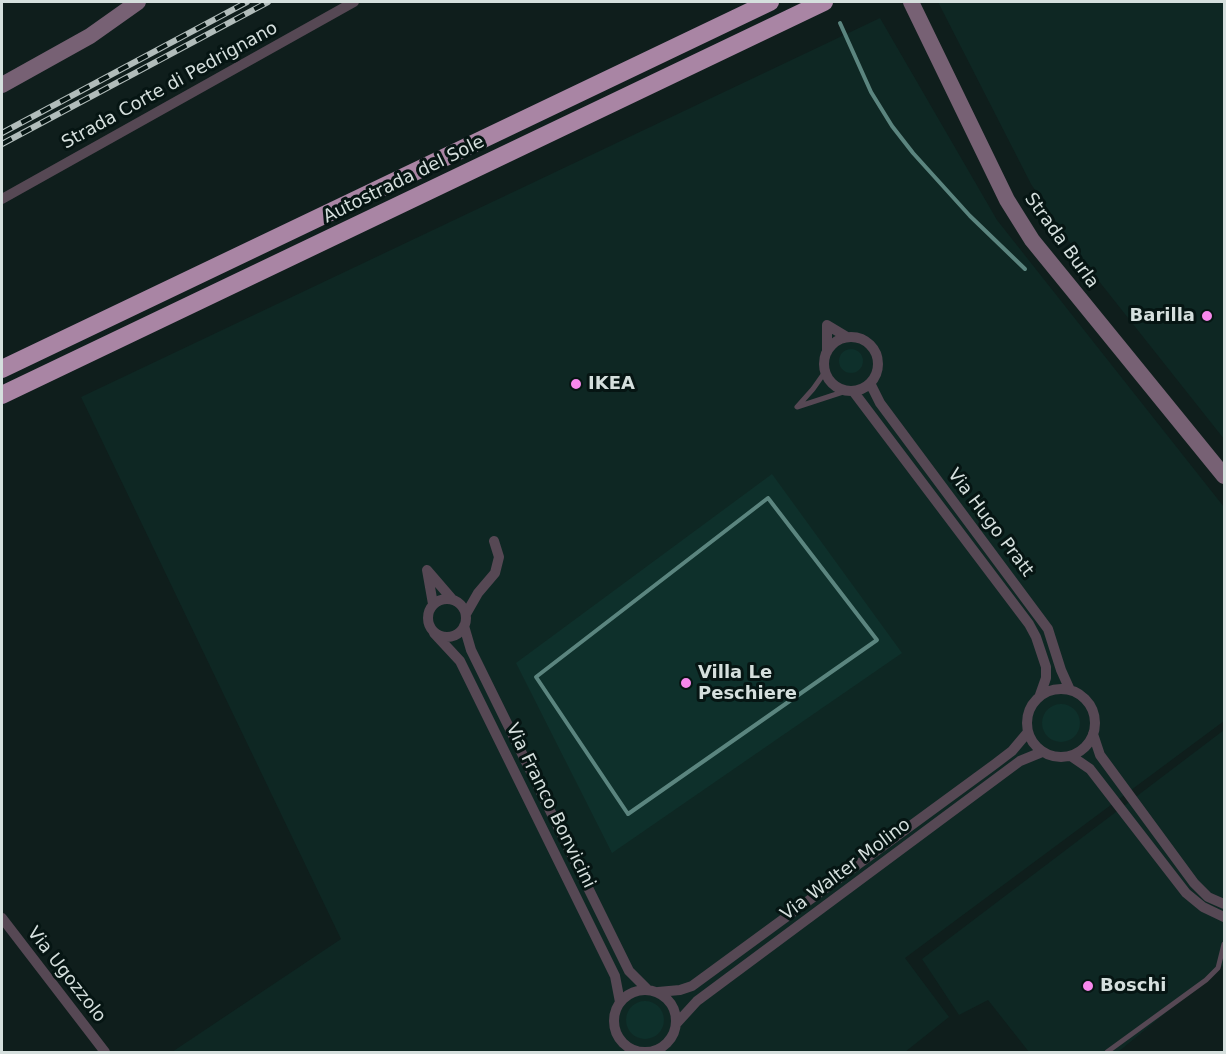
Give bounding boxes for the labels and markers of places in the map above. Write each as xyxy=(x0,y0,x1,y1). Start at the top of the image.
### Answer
place label: Barilla xyxy=(1130,305,1195,327)
marker: Barilla xyxy=(1200,309,1214,323)
place label: IKEA xyxy=(588,373,635,395)
marker: IKEA xyxy=(569,377,583,391)
place label: Villa Le Peschiere xyxy=(698,662,797,704)
marker: Villa Le Peschiere xyxy=(679,676,693,690)
place label: Boschi xyxy=(1100,975,1166,997)
marker: Boschi xyxy=(1081,979,1095,993)

